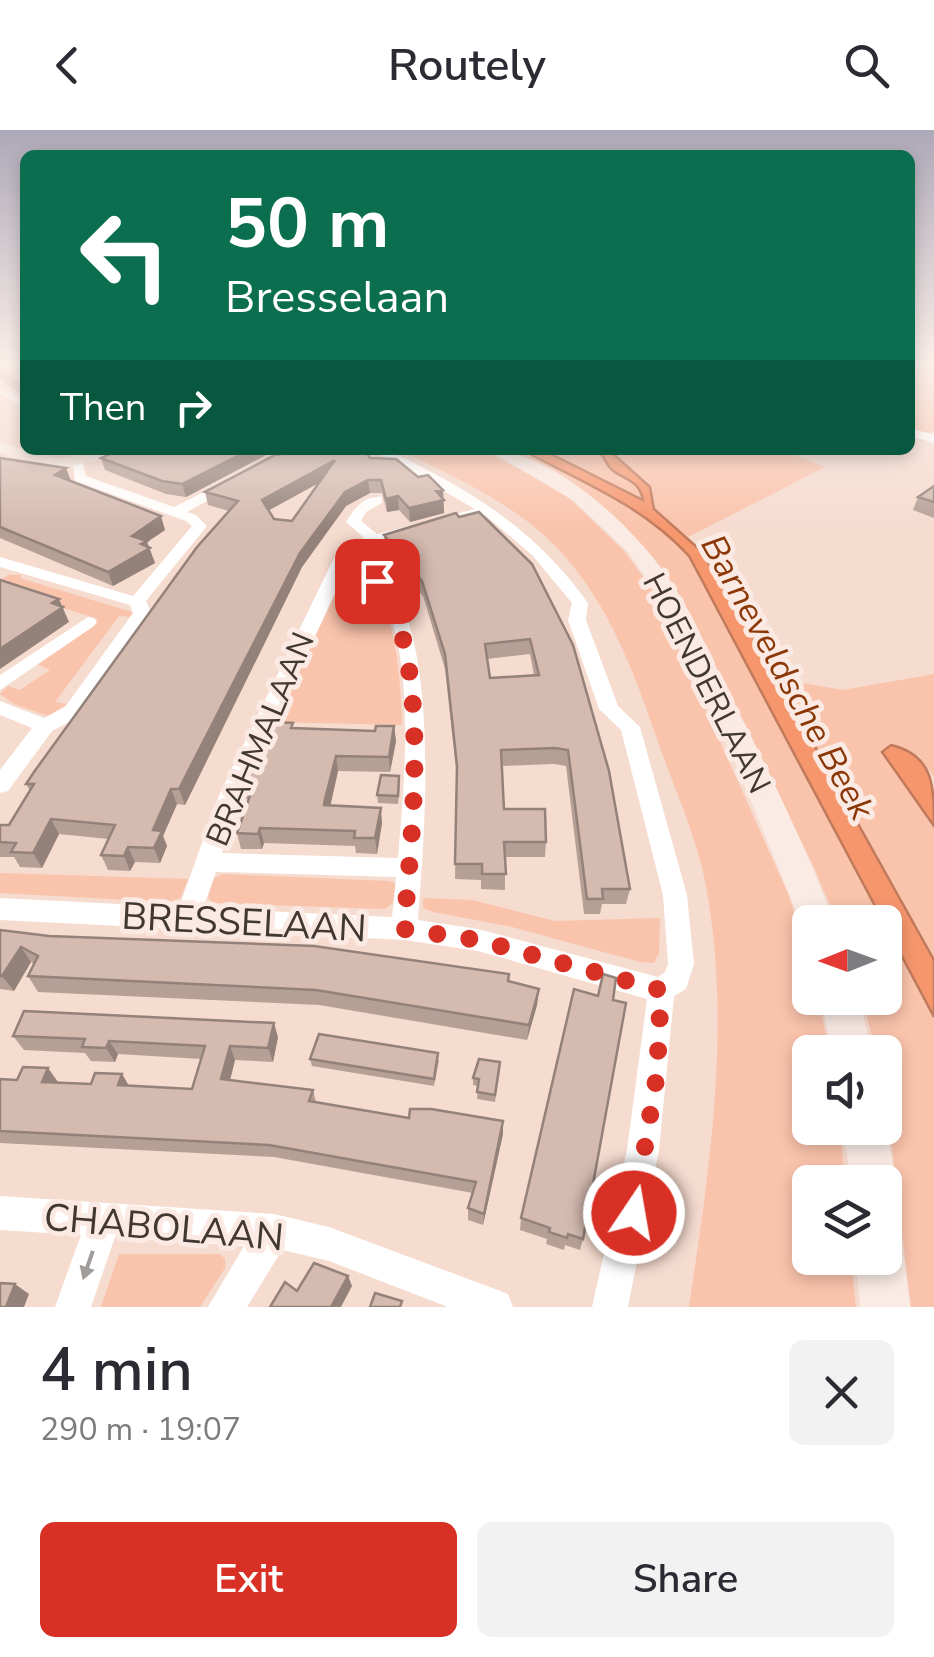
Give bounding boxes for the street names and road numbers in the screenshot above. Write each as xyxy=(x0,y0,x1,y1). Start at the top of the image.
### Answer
street label: HOENDERLAAN xyxy=(632,566,781,801)
street label: BRAHMALAAN xyxy=(196,626,325,853)
street label: BRESSELAAN xyxy=(120,891,368,954)
street label: CHABOLAAN xyxy=(42,1192,286,1263)

